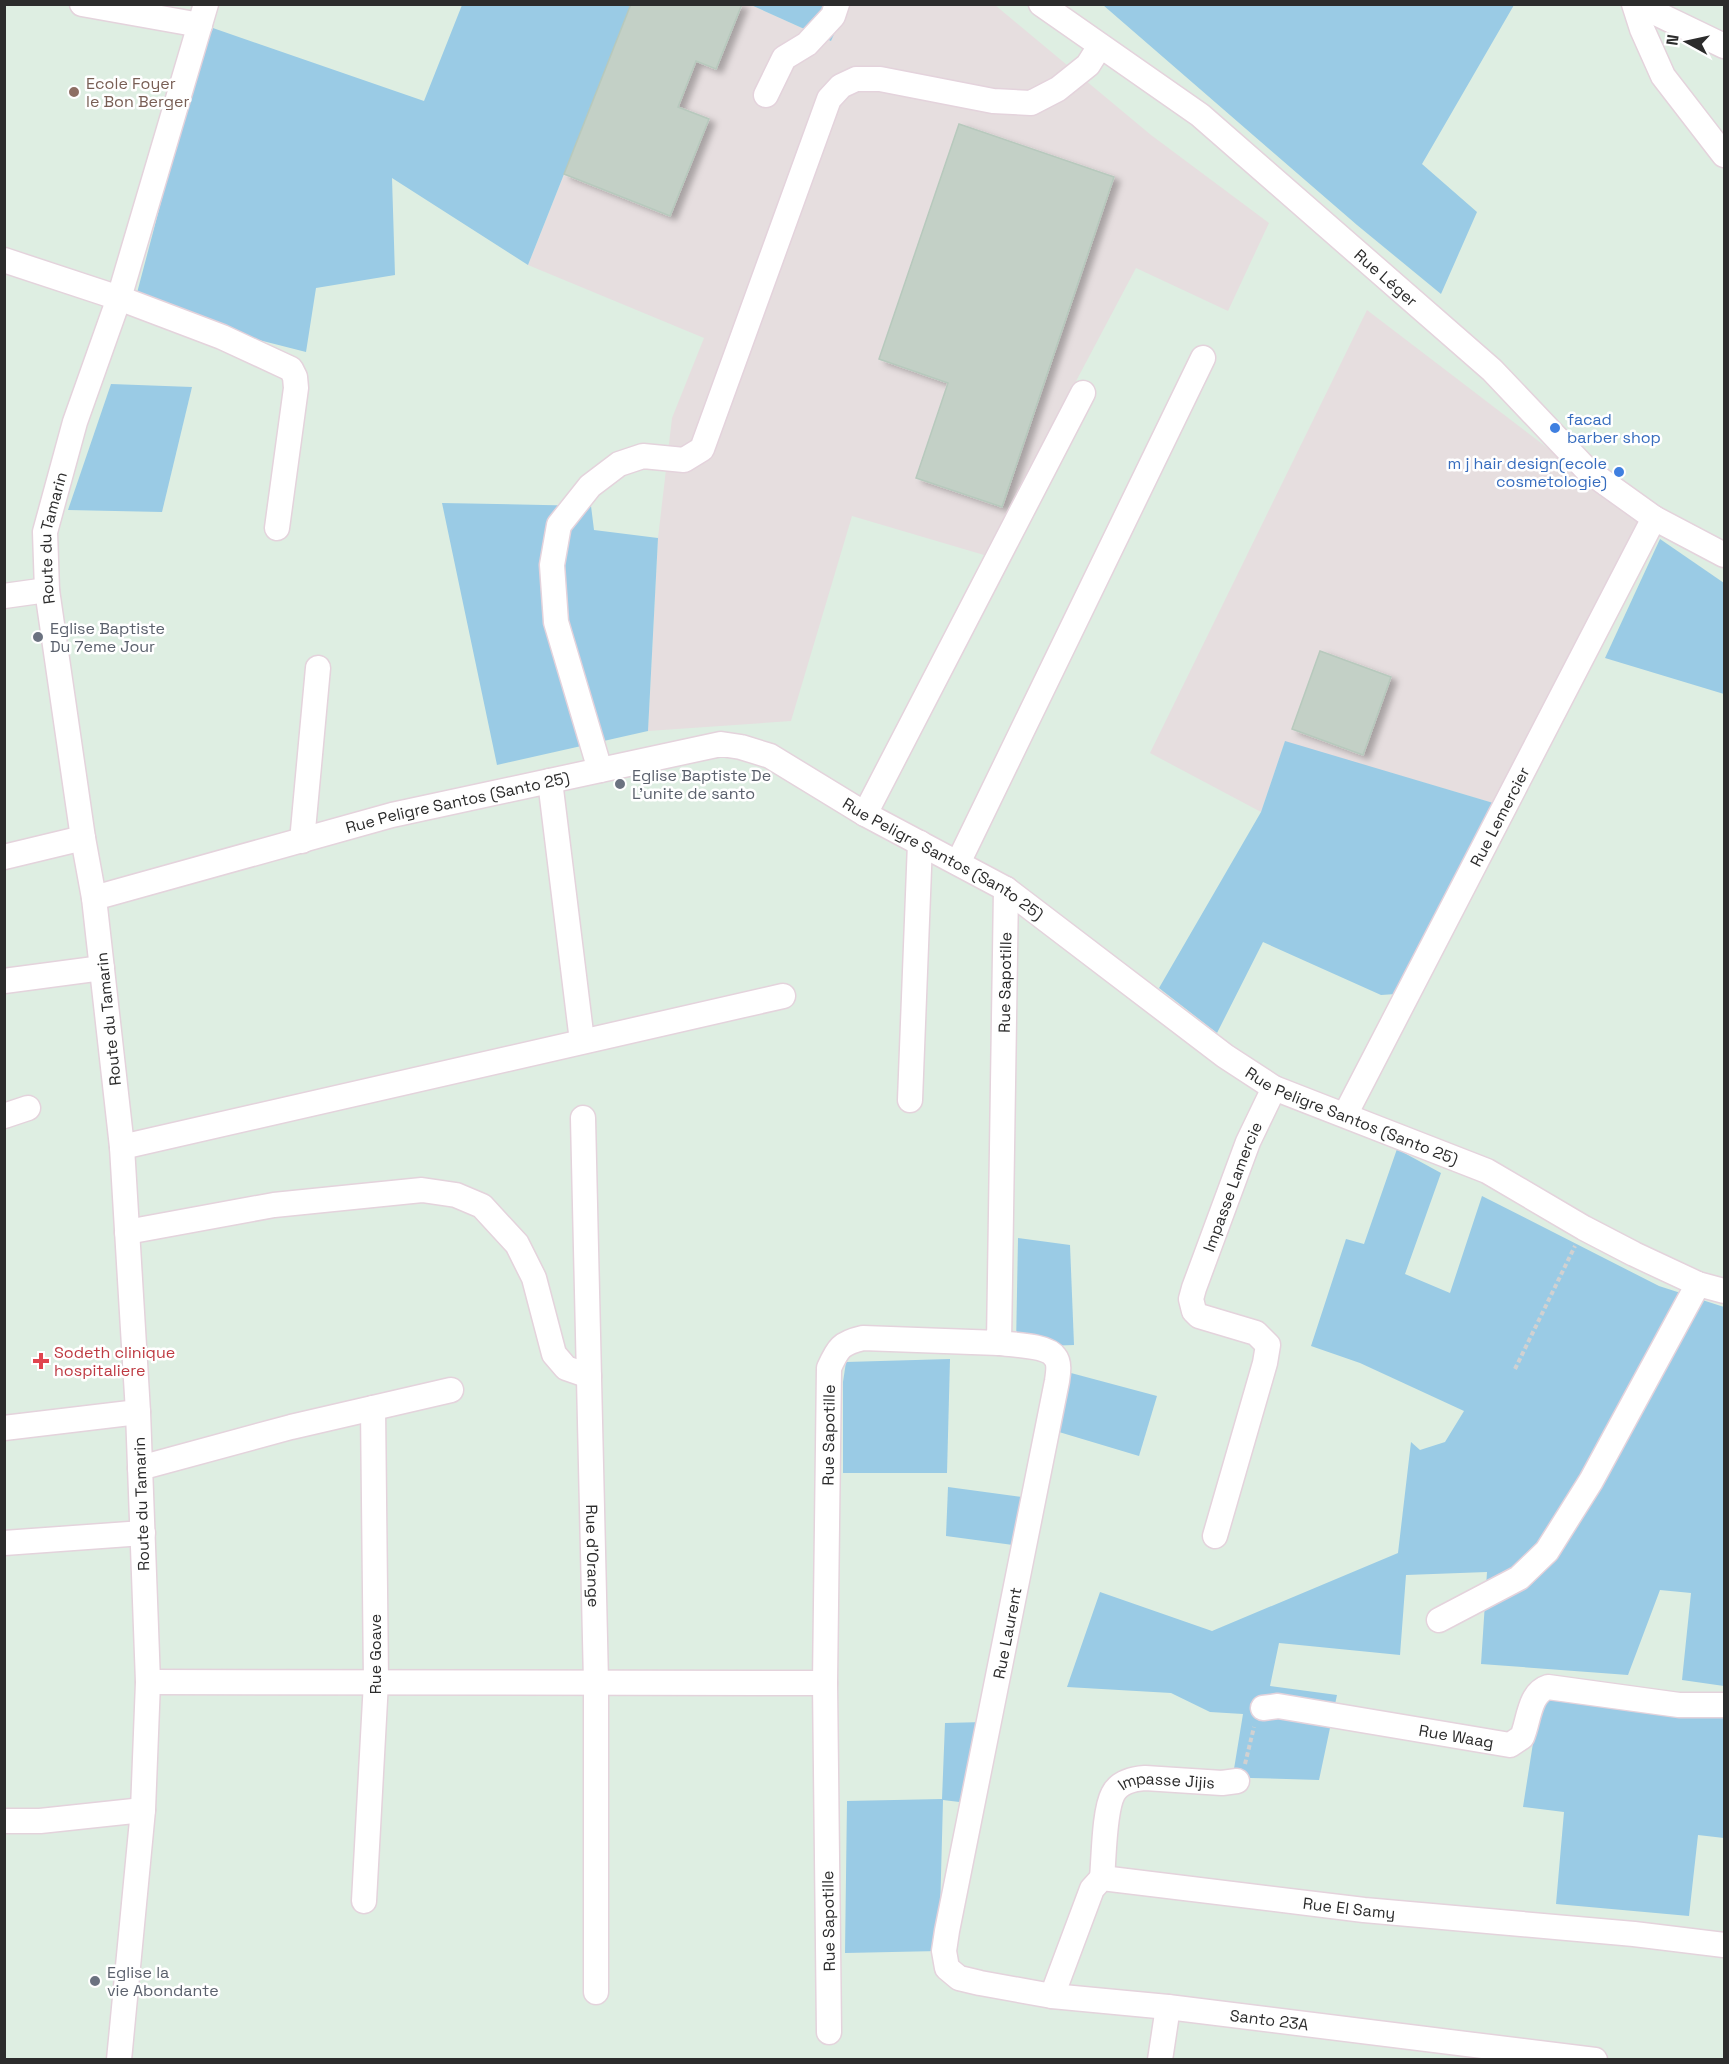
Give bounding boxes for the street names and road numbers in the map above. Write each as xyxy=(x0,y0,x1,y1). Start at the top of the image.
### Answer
street label: Rue Léger xyxy=(1350,245,1422,311)
street label: Route du Tamarin xyxy=(35,470,72,606)
street label: Rue Lemercier xyxy=(1465,763,1534,870)
street label: Rue Peligre Santos (Santo 25) xyxy=(343,767,571,838)
street label: Rue Peligre Santos (Santo 25) xyxy=(839,793,1048,925)
street label: Rue Sapotille xyxy=(994,932,1016,1033)
street label: Route du Tamarin xyxy=(91,951,126,1087)
street label: Rue Peligre Santos (Santo 25) xyxy=(1241,1062,1461,1170)
street label: Impasse Lamercie xyxy=(1198,1118,1267,1255)
street label: Rue Sapotille xyxy=(818,1384,840,1486)
street label: Route du Tamarin xyxy=(129,1437,154,1571)
street label: Rue d'Orange xyxy=(581,1504,604,1608)
street label: Rue Laurent xyxy=(988,1585,1027,1681)
street label: Rue Goave xyxy=(365,1614,386,1694)
street label: Rue Waag xyxy=(1417,1720,1495,1753)
street label: Impasse Jijis xyxy=(1114,1768,1216,1795)
street label: Rue Sapotille xyxy=(817,1870,840,1972)
street label: Rue El Samy xyxy=(1302,1893,1396,1924)
street label: Santo 23A xyxy=(1229,2005,1310,2035)

